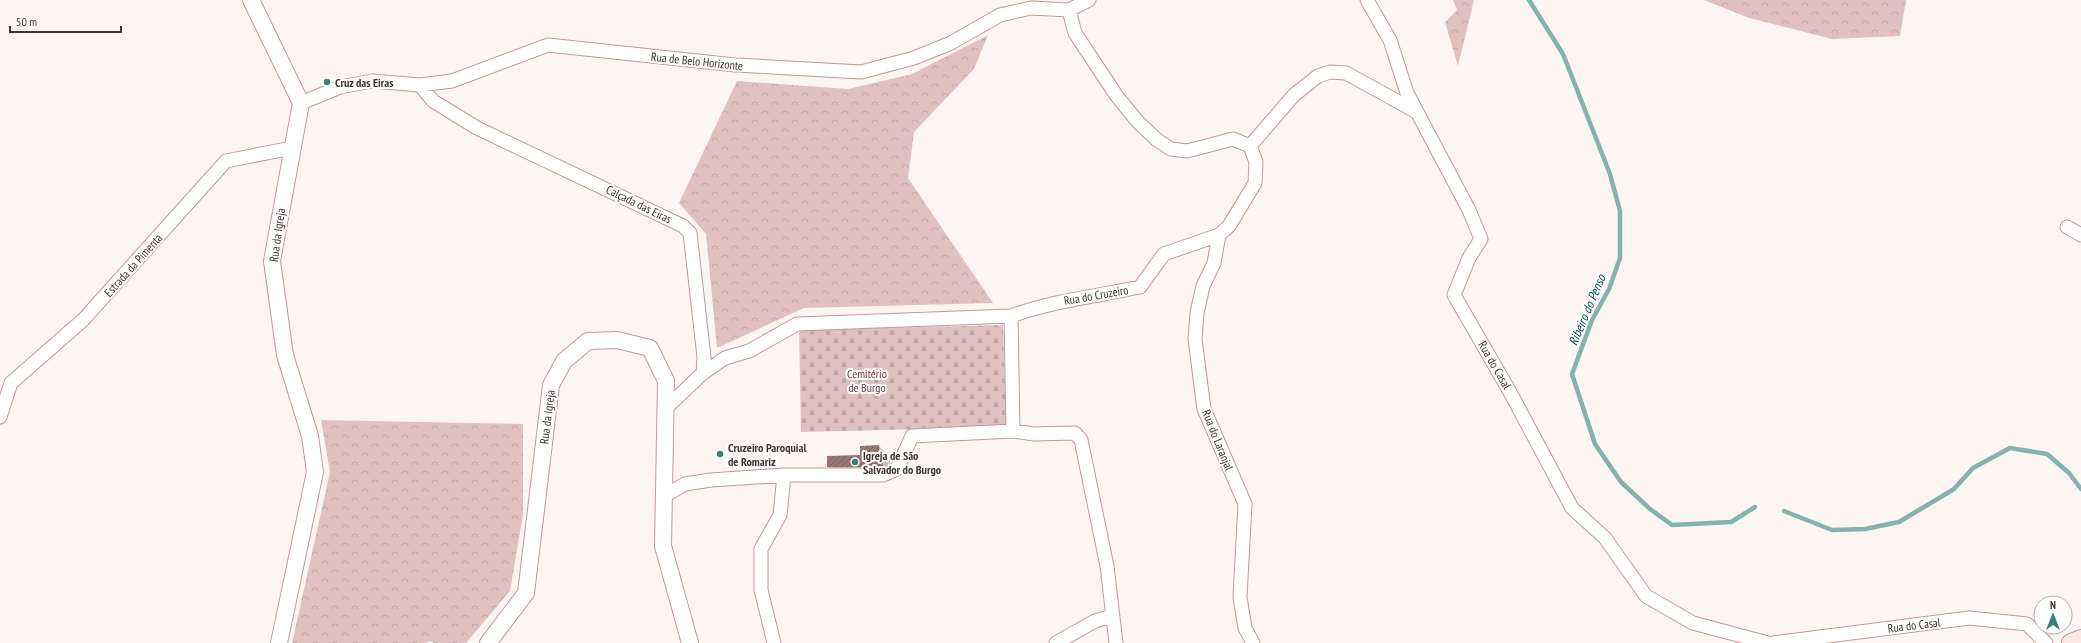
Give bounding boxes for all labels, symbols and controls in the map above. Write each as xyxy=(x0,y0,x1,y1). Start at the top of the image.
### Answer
scale bar xyxy=(10,8,121,34)
text: 50 m xyxy=(16,14,37,29)
street label: Rua de Belo Horizonte xyxy=(650,49,744,73)
place label: Cruz das Eiras xyxy=(335,75,393,90)
marker: Cruz das Eiras xyxy=(322,77,332,87)
street label: Calçada das Eiras xyxy=(604,182,674,226)
street label: Rua da Igreja xyxy=(266,207,288,263)
street label: Estrada da Pimenta xyxy=(101,230,165,300)
water label: Ribeiro do Penso xyxy=(1564,271,1610,348)
street label: Rua do Cruzeiro xyxy=(1063,282,1129,308)
street label: Rua do Casal xyxy=(1475,338,1515,392)
park label: Cemitério de Burgo xyxy=(847,366,887,395)
street label: Rua da Igreja xyxy=(536,389,558,445)
street label: Rua do Laranjal xyxy=(1199,407,1237,473)
place label: Cruzeiro Paroquial de Romariz xyxy=(728,440,807,469)
place label: Igreja de São Salvador do Burgo xyxy=(863,448,942,477)
marker: Cruzeiro Paroquial de Romariz xyxy=(715,449,725,459)
marker: Igreja de São Salvador do Burgo xyxy=(850,457,860,467)
north arrow xyxy=(2033,595,2073,635)
text: N xyxy=(2050,598,2056,612)
street label: Rua do Casal xyxy=(1887,614,1941,636)

